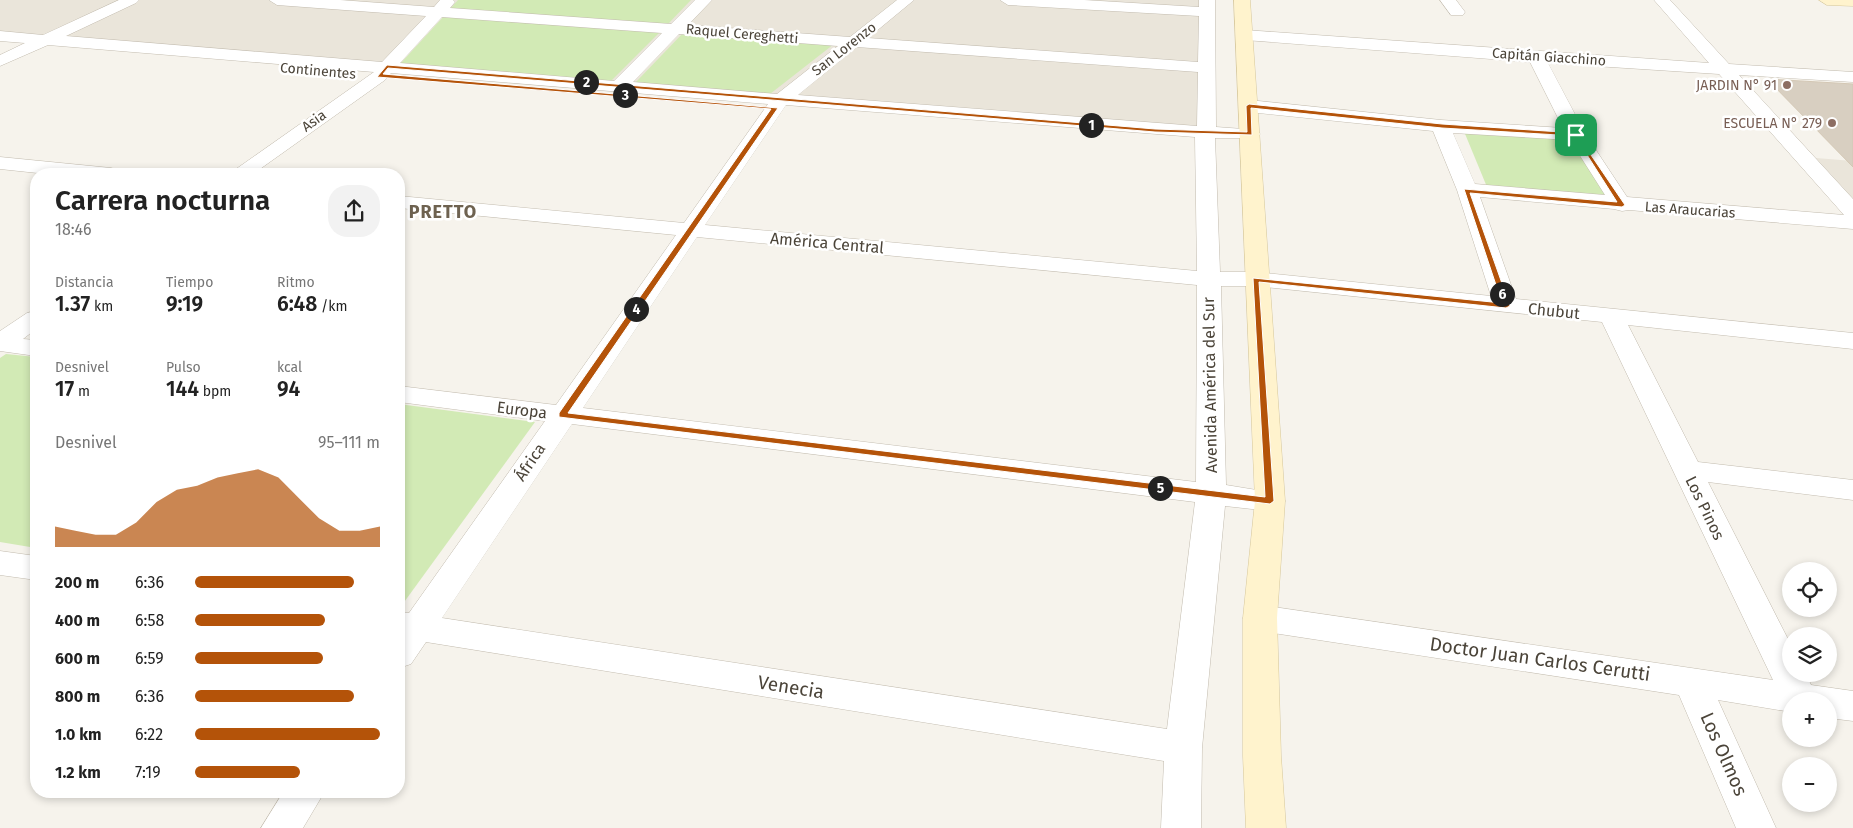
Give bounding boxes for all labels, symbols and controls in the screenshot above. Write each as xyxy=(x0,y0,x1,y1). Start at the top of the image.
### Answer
street label: San Lorenzo xyxy=(808,19,880,79)
street label: Raquel Cereghetti xyxy=(685,21,799,47)
street label: Capitán Giacchino xyxy=(1491,45,1607,69)
street label: Continentes xyxy=(279,59,357,83)
pin: 2 xyxy=(574,70,598,94)
text: 2 xyxy=(583,74,590,91)
place label: JARDIN N° 91 xyxy=(1696,77,1777,94)
marker: JARDIN N° 91 xyxy=(1781,79,1793,91)
pin: 3 xyxy=(612,82,638,108)
text: 3 xyxy=(622,87,629,104)
street label: Asia xyxy=(298,107,330,135)
pin: 1 xyxy=(1078,112,1104,138)
pin xyxy=(1555,114,1597,156)
place label: ESCUELA N° 279 xyxy=(1723,115,1822,132)
text: 1 xyxy=(1088,117,1095,134)
marker: ESCUELA N° 279 xyxy=(1826,117,1838,129)
icon: arrive xyxy=(1562,121,1590,149)
text: Carrera nocturna xyxy=(55,184,270,217)
button: share xyxy=(328,185,380,237)
street label: Las Araucarias xyxy=(1644,198,1736,222)
district label: PRETTO xyxy=(409,201,477,223)
text: 18:46 xyxy=(55,220,92,239)
street label: América Central xyxy=(769,229,885,257)
text: Distancia xyxy=(55,274,114,291)
text: Tiempo xyxy=(166,274,213,291)
text: Ritmo xyxy=(277,274,315,291)
pin: 6 xyxy=(1490,282,1514,306)
text: 6 xyxy=(1499,286,1506,303)
text: 1.37 xyxy=(55,291,90,317)
text: 9:19 xyxy=(166,291,203,317)
text: 6:48 xyxy=(277,291,317,317)
pin: 4 xyxy=(624,296,648,322)
street label: Avenida América del Sur xyxy=(1199,296,1221,473)
text: km xyxy=(90,298,113,315)
text: /km xyxy=(317,298,348,315)
street label: Chubut xyxy=(1527,299,1581,323)
text: 4 xyxy=(633,301,640,318)
text: Desnivel xyxy=(55,359,109,376)
text: Pulso xyxy=(166,359,201,376)
text: kcal xyxy=(277,359,302,376)
text: 17 xyxy=(55,376,74,402)
text: 144 xyxy=(166,376,199,402)
text: 94 xyxy=(277,376,300,402)
text: m xyxy=(74,383,90,400)
text: bpm xyxy=(199,383,231,400)
street label: Europa xyxy=(496,397,548,423)
text: Desnivel xyxy=(55,433,117,452)
text: 95–111 m xyxy=(318,433,380,452)
street label: África xyxy=(510,439,549,484)
street label: Los Pinos xyxy=(1681,473,1729,543)
pin: 5 xyxy=(1148,476,1172,500)
text: 5 xyxy=(1157,480,1164,497)
map controls xyxy=(1782,562,1837,812)
button: locate xyxy=(1782,562,1837,617)
text: 200 m xyxy=(55,573,99,592)
text: 6:36 xyxy=(135,573,164,592)
text: 400 m xyxy=(55,611,100,630)
text: 6:58 xyxy=(135,611,164,630)
button: layers xyxy=(1782,627,1837,682)
street label: Doctor Juan Carlos Cerutti xyxy=(1428,632,1652,686)
text: 600 m xyxy=(55,649,100,668)
text: 6:59 xyxy=(135,649,164,668)
street label: Venecia xyxy=(756,670,826,704)
text: 800 m xyxy=(55,687,100,706)
text: 6:36 xyxy=(135,687,164,706)
button: + xyxy=(1782,692,1837,747)
street label: Los Olmos xyxy=(1695,709,1753,799)
text: 1.0 km xyxy=(55,725,102,744)
text: 6:22 xyxy=(135,725,163,744)
button: − xyxy=(1782,757,1837,812)
text: 1.2 km xyxy=(55,763,101,782)
text: 7:19 xyxy=(135,763,161,782)

